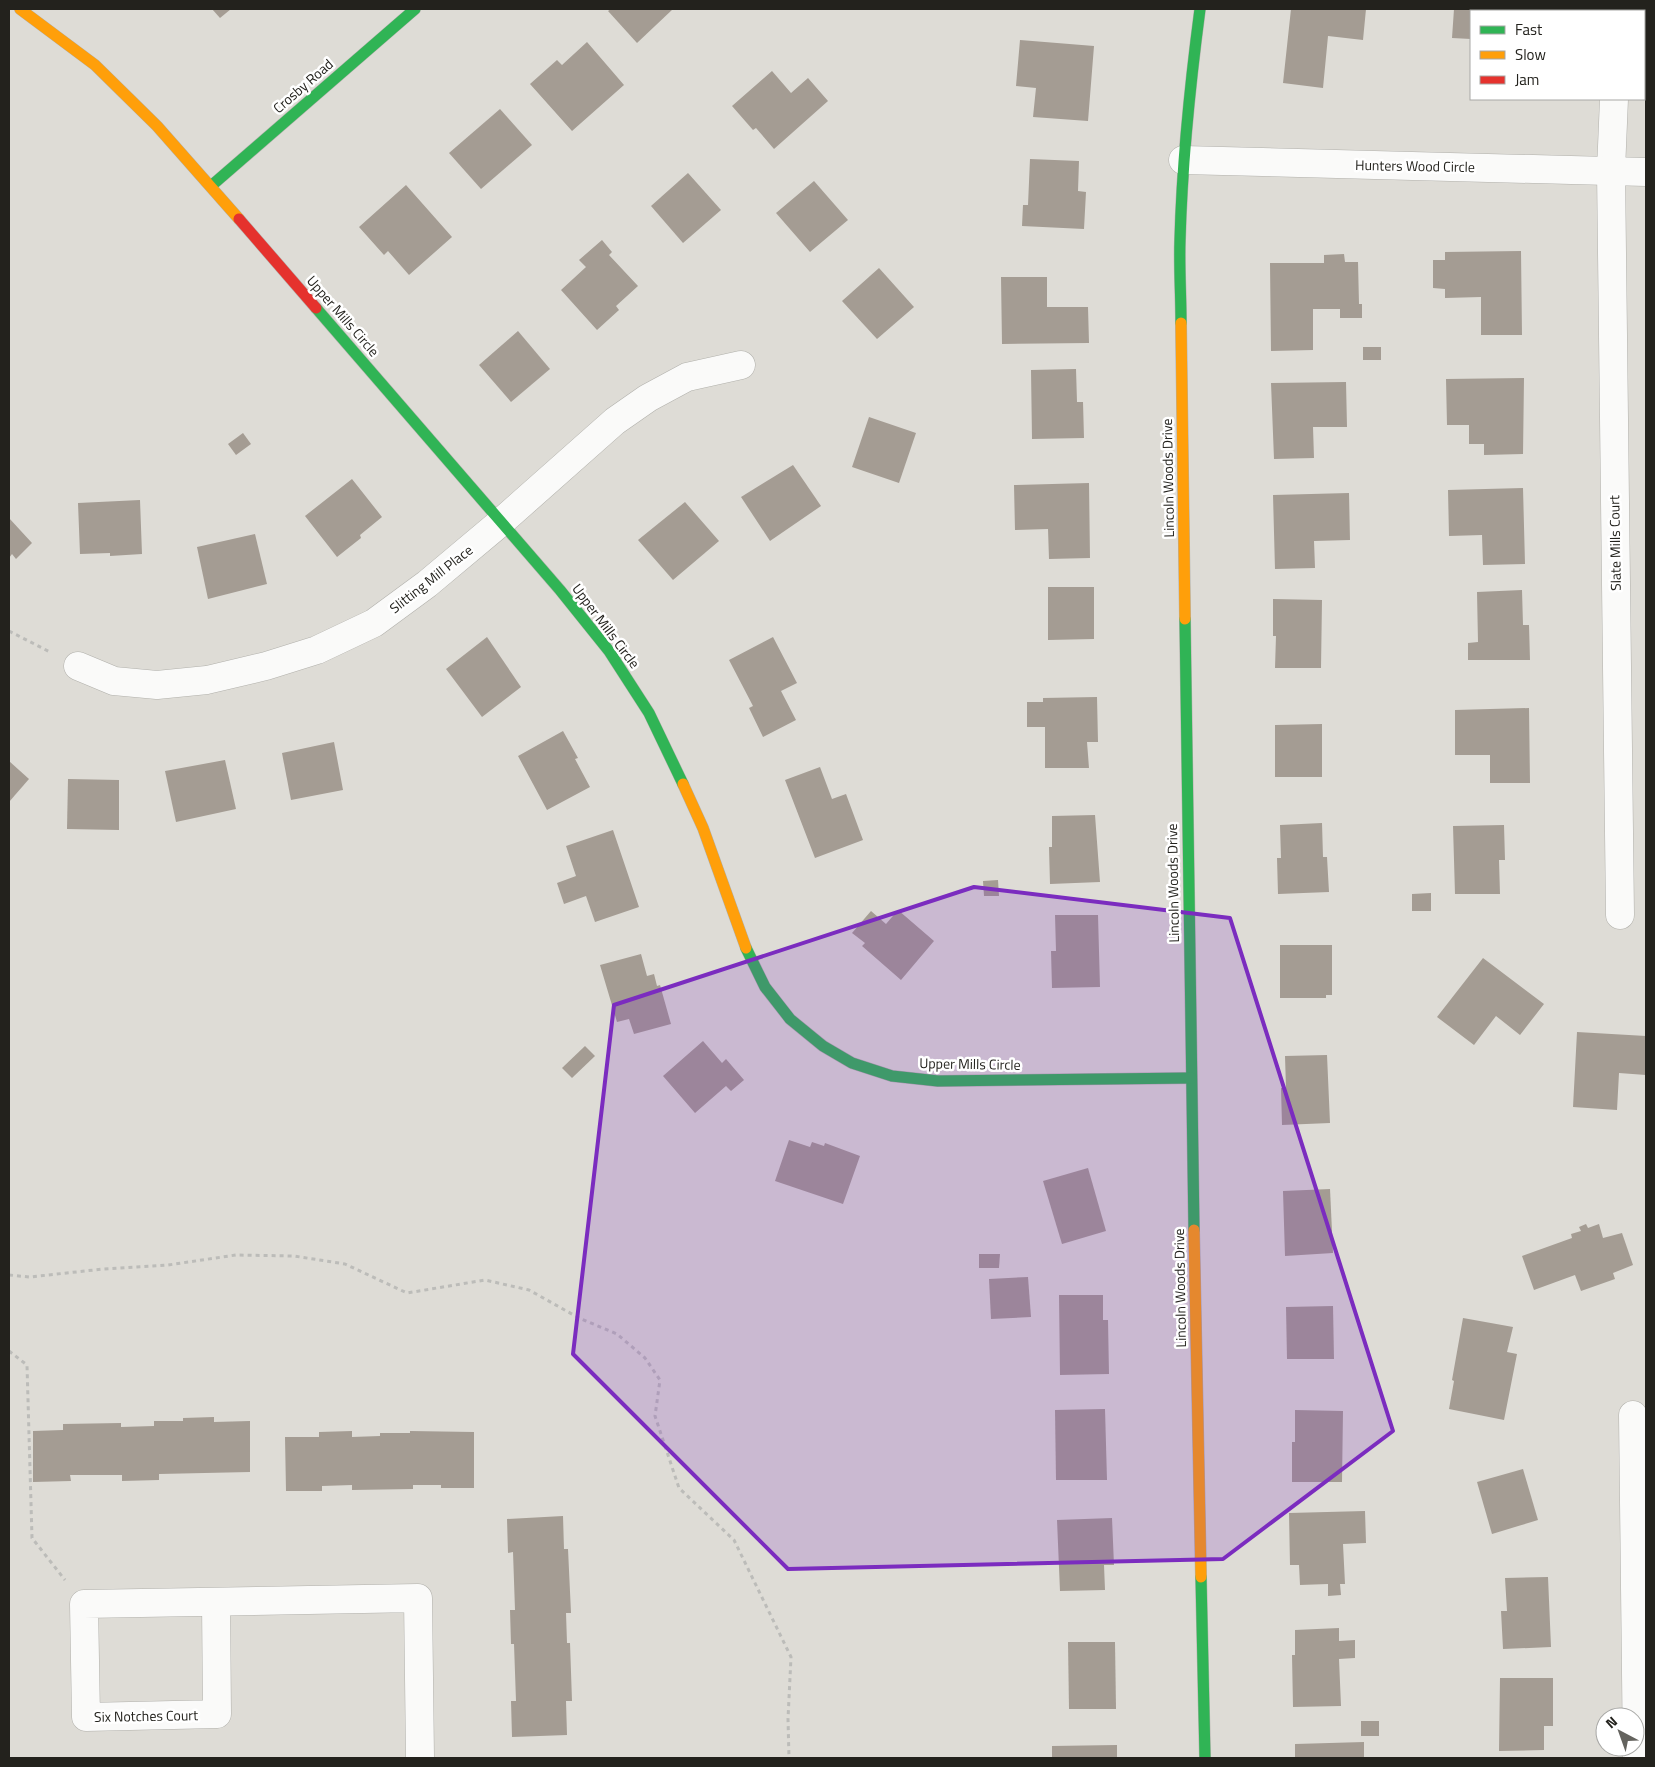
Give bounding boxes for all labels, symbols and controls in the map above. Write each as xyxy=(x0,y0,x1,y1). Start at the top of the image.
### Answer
legend xyxy=(1470,10,1645,100)
text: Fast xyxy=(1515,18,1543,41)
text: Slow xyxy=(1515,43,1546,66)
street label: Crosby Road xyxy=(268,54,337,118)
text: Jam xyxy=(1515,68,1539,91)
street label: Hunters Wood Circle xyxy=(1355,154,1475,177)
street label: Upper Mills Circle xyxy=(302,270,385,361)
street label: Lincoln Woods Drive xyxy=(1156,418,1179,538)
street label: Slate Mills Court xyxy=(1603,495,1626,591)
street label: Slitting Mill Place xyxy=(385,539,477,618)
street label: Upper Mills Circle xyxy=(567,579,645,673)
street label: Lincoln Woods Drive xyxy=(1161,823,1184,943)
street label: Upper Mills Circle xyxy=(919,1052,1021,1075)
street label: Lincoln Woods Drive xyxy=(1168,1228,1191,1348)
street label: Six Notches Court xyxy=(94,1704,198,1727)
north arrow xyxy=(1595,1707,1645,1757)
text: N xyxy=(1601,1711,1622,1733)

